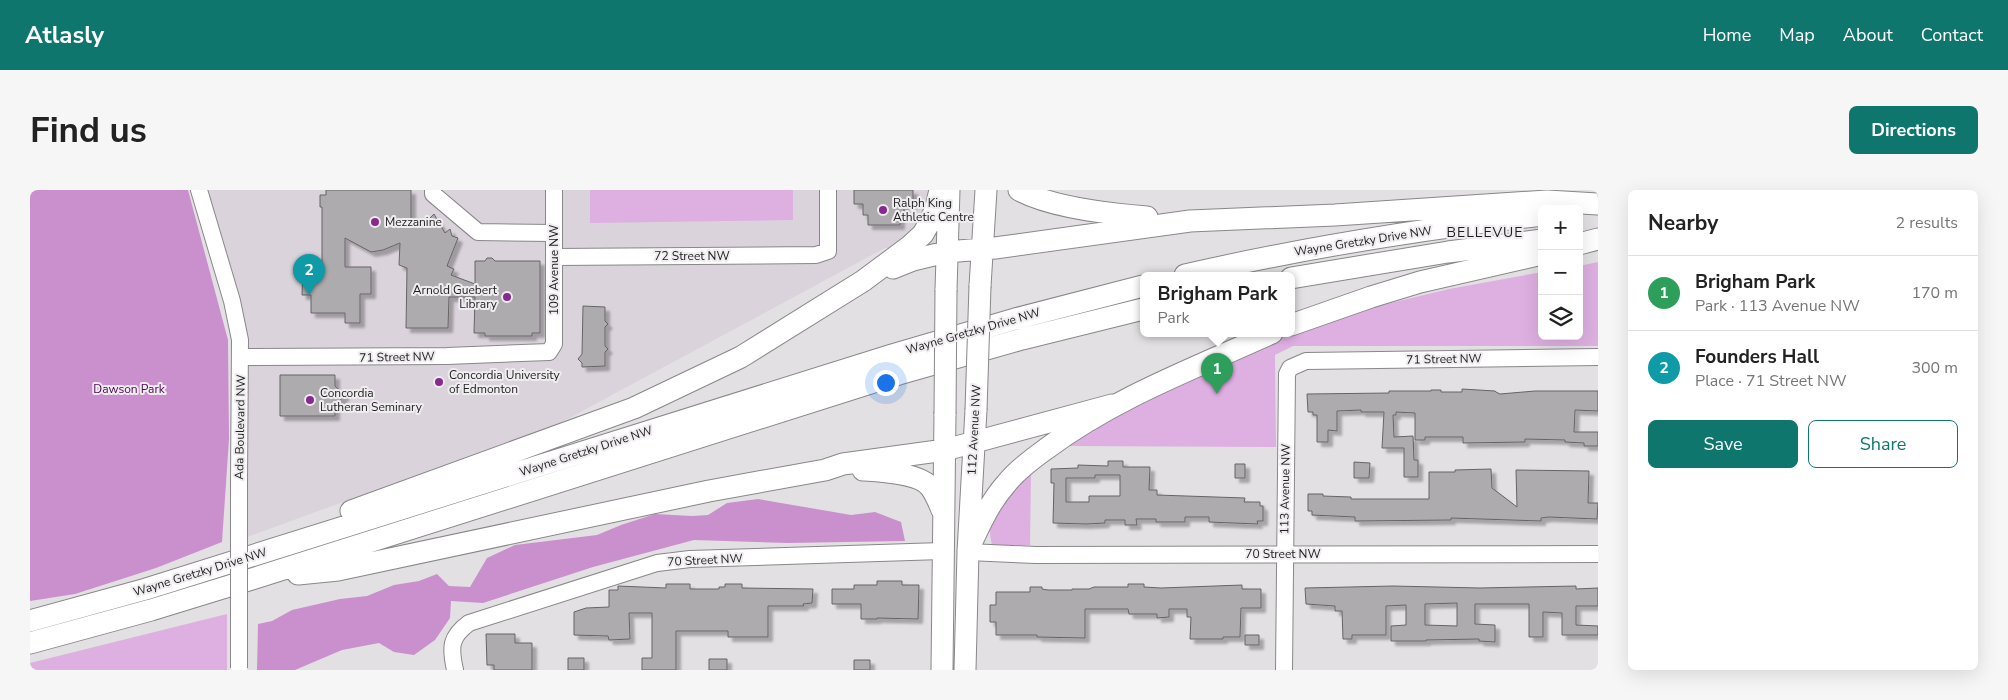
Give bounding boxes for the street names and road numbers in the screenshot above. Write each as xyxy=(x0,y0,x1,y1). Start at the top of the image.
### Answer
street label: Wayne Gretzky Drive NW xyxy=(1293,222,1433,260)
street label: 109 Avenue NW xyxy=(546,225,562,315)
street label: 72 Street NW xyxy=(654,248,730,264)
street label: Wayne Gretzky Drive NW xyxy=(904,304,1042,358)
street label: 71 Street NW xyxy=(359,348,435,366)
street label: 71 Street NW xyxy=(1406,350,1482,368)
street label: Ada Boulevard NW xyxy=(231,374,249,480)
street label: 112 Avenue NW xyxy=(964,384,984,476)
street label: Wayne Gretzky Drive NW xyxy=(517,422,655,480)
street label: 113 Avenue NW xyxy=(1276,444,1294,534)
street label: Wayne Gretzky Drive NW xyxy=(131,544,269,600)
street label: 70 Street NW xyxy=(1245,546,1321,562)
street label: 70 Street NW xyxy=(667,550,743,570)

